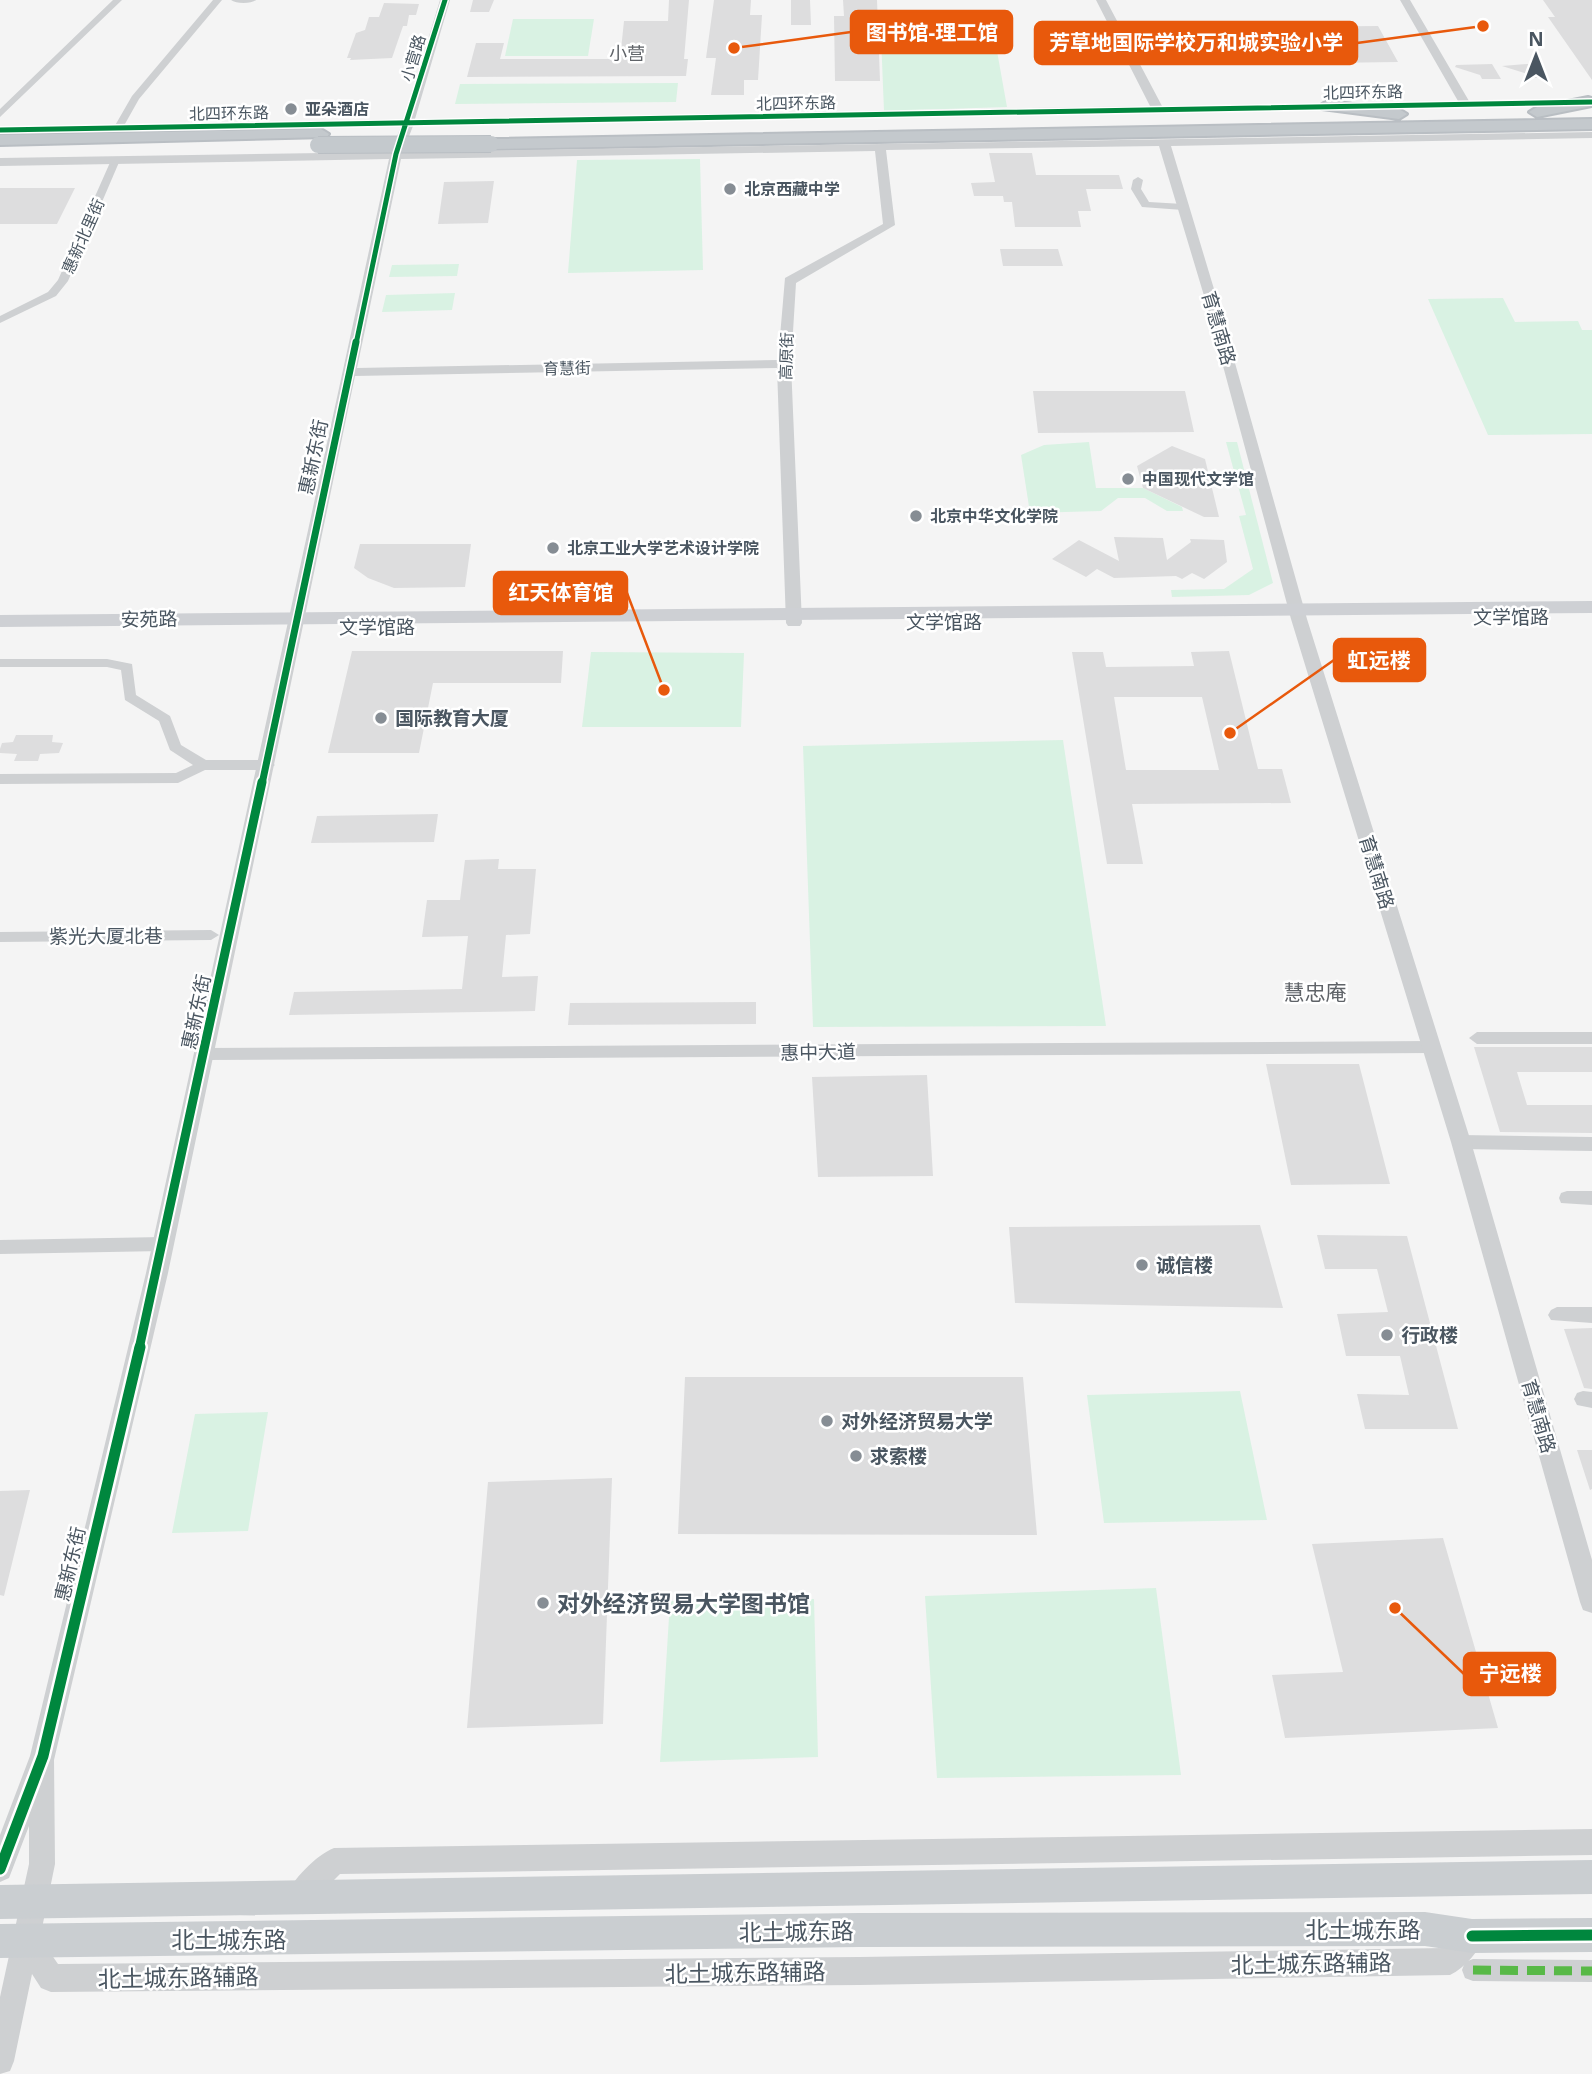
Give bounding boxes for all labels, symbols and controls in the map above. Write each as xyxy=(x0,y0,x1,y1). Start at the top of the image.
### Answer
callout: 图书馆-理工馆 xyxy=(851,11,1012,53)
text: 图书馆-理工馆 xyxy=(866,18,998,46)
north arrow xyxy=(1501,21,1571,91)
callout: 芳草地国际学校万和城实验小学 xyxy=(1035,22,1357,64)
text: N xyxy=(1528,26,1544,52)
text: 芳草地国际学校万和城实验小学 xyxy=(1049,28,1343,56)
street label: 小营路 xyxy=(395,32,431,84)
district label: 小营 xyxy=(609,41,645,65)
street label: 北四环东路 xyxy=(1323,80,1403,104)
street label: 北四环东路 xyxy=(756,91,836,115)
place label: 亚朵酒店 xyxy=(305,98,369,120)
street label: 北四环东路 xyxy=(189,101,269,125)
marker: 亚朵酒店 xyxy=(283,101,299,117)
place label: 北京西藏中学 xyxy=(744,178,840,200)
marker: 北京西藏中学 xyxy=(722,181,738,197)
street label: 惠新北里街 xyxy=(57,195,109,277)
street label: 育慧南路 xyxy=(1196,288,1242,368)
street label: 高原街 xyxy=(774,332,798,380)
street label: 育慧街 xyxy=(543,357,591,379)
street label: 惠新东街 xyxy=(292,417,334,497)
place label: 中国现代文学馆 xyxy=(1142,468,1254,490)
marker: 中国现代文学馆 xyxy=(1120,471,1136,487)
place label: 北京中华文化学院 xyxy=(930,505,1058,527)
marker: 北京中华文化学院 xyxy=(908,508,924,524)
place label: 北京工业大学艺术设计学院 xyxy=(567,537,759,559)
marker: 北京工业大学艺术设计学院 xyxy=(545,540,561,556)
callout: 红天体育馆 xyxy=(494,572,627,614)
text: 红天体育馆 xyxy=(509,578,614,606)
street label: 文学馆路 xyxy=(1473,604,1549,630)
street label: 安苑路 xyxy=(120,606,178,632)
street label: 文学馆路 xyxy=(906,609,982,635)
street label: 文学馆路 xyxy=(339,614,415,640)
callout: 虹远楼 xyxy=(1334,639,1425,681)
text: 虹远楼 xyxy=(1348,646,1411,674)
place label: 国际教育大厦 xyxy=(395,705,509,731)
marker: 国际教育大厦 xyxy=(373,710,389,726)
street label: 育慧南路 xyxy=(1353,832,1401,912)
street label: 紫光大厦北巷 xyxy=(49,923,163,949)
street label: 惠新东街 xyxy=(175,972,217,1052)
district label: 慧忠庵 xyxy=(1284,978,1347,1006)
street label: 惠中大道 xyxy=(780,1038,856,1066)
place label: 诚信楼 xyxy=(1156,1252,1213,1278)
marker: 诚信楼 xyxy=(1134,1257,1150,1273)
place label: 行政楼 xyxy=(1401,1322,1458,1348)
marker: 行政楼 xyxy=(1379,1327,1395,1343)
street label: 育慧南路 xyxy=(1516,1376,1562,1456)
place label: 对外经济贸易大学 xyxy=(841,1408,993,1434)
marker: 对外经济贸易大学 xyxy=(819,1413,835,1429)
place label: 求索楼 xyxy=(870,1443,927,1469)
marker: 求索楼 xyxy=(848,1448,864,1464)
street label: 惠新东街 xyxy=(49,1524,91,1604)
place label: 对外经济贸易大学图书馆 xyxy=(557,1587,810,1619)
marker: 对外经济贸易大学图书馆 xyxy=(535,1595,551,1611)
callout: 宁远楼 xyxy=(1464,1653,1555,1695)
text: 宁远楼 xyxy=(1479,1659,1542,1687)
street label: 北土城东路 xyxy=(1306,1913,1421,1945)
street label: 北土城东路 xyxy=(738,1914,854,1948)
street label: 北土城东路 xyxy=(172,1923,287,1955)
street label: 北土城东路辅路 xyxy=(1230,1946,1392,1980)
street label: 北土城东路辅路 xyxy=(664,1955,826,1989)
street label: 北土城东路辅路 xyxy=(97,1960,259,1994)

